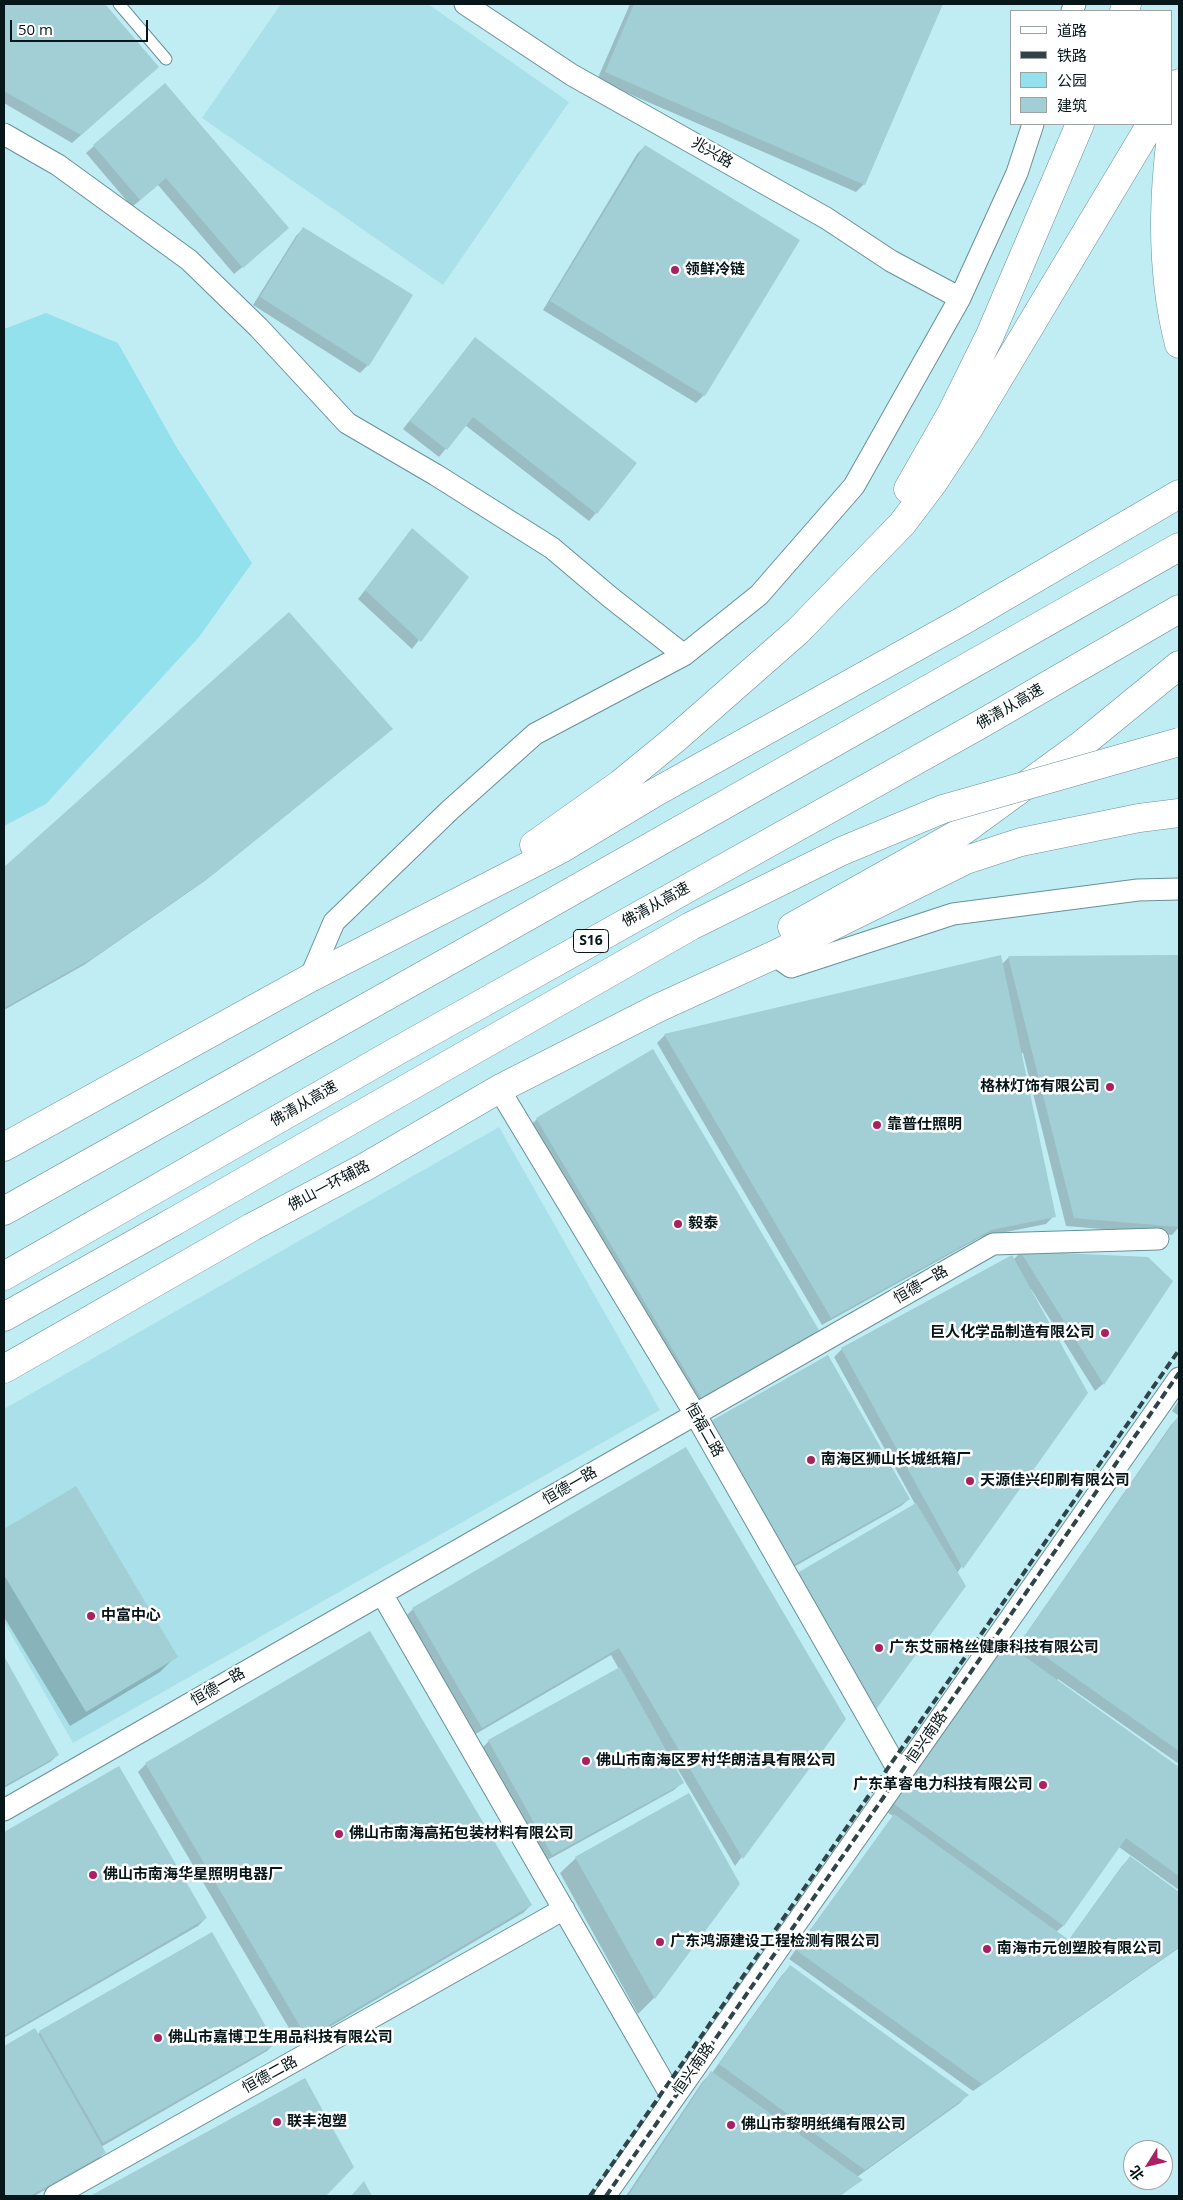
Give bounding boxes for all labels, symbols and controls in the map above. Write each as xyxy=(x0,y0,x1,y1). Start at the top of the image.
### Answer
scale bar xyxy=(12,10,150,42)
legend xyxy=(1010,10,1173,125)
text: 50 m xyxy=(18,19,53,39)
text: 道路 xyxy=(1057,20,1087,40)
text: 铁路 xyxy=(1057,45,1087,65)
text: 公园 xyxy=(1057,70,1087,90)
text: 建筑 xyxy=(1057,95,1087,115)
street label: 兆兴路 xyxy=(688,134,736,172)
place label: 领鲜冷链 xyxy=(685,261,745,279)
marker: 领鲜冷链 xyxy=(669,264,681,276)
street label: 佛清从高速 xyxy=(973,680,1047,734)
street label: 佛清从高速 xyxy=(619,879,693,931)
road number: S16 xyxy=(574,929,608,952)
street label: 佛清从高速 xyxy=(267,1077,341,1131)
place label: 格林灯饰有限公司 xyxy=(980,1078,1100,1096)
marker: 格林灯饰有限公司 xyxy=(1104,1081,1116,1093)
place label: 靠普仕照明 xyxy=(887,1116,962,1134)
marker: 靠普仕照明 xyxy=(871,1119,883,1131)
street label: 佛山一环辅路 xyxy=(285,1157,373,1215)
place label: 毅泰 xyxy=(688,1215,718,1233)
marker: 毅泰 xyxy=(672,1218,684,1230)
street label: 恒德一路 xyxy=(891,1262,951,1308)
place label: 巨人化学品制造有限公司 xyxy=(930,1324,1095,1342)
marker: 巨人化学品制造有限公司 xyxy=(1099,1327,1111,1339)
street label: 恒福二路 xyxy=(681,1400,727,1460)
place label: 南海区狮山长城纸箱厂 xyxy=(821,1451,971,1469)
marker: 南海区狮山长城纸箱厂 xyxy=(805,1454,817,1466)
street label: 恒德一路 xyxy=(540,1463,600,1509)
place label: 天源佳兴印刷有限公司 xyxy=(980,1472,1130,1490)
marker: 天源佳兴印刷有限公司 xyxy=(964,1475,976,1487)
place label: 中富中心 xyxy=(101,1607,161,1625)
marker: 中富中心 xyxy=(85,1610,97,1622)
place label: 广东艾丽格丝健康科技有限公司 xyxy=(889,1639,1099,1657)
marker: 广东艾丽格丝健康科技有限公司 xyxy=(873,1642,885,1654)
street label: 恒德一路 xyxy=(188,1664,248,1710)
street label: 恒兴南路 xyxy=(902,1708,952,1768)
place label: 佛山市南海区罗村华朗洁具有限公司 xyxy=(596,1752,836,1770)
marker: 佛山市南海区罗村华朗洁具有限公司 xyxy=(580,1755,592,1767)
place label: 广东革睿电力科技有限公司 xyxy=(853,1776,1033,1794)
marker: 广东革睿电力科技有限公司 xyxy=(1037,1779,1049,1791)
place label: 佛山市南海高拓包装材料有限公司 xyxy=(349,1825,574,1843)
marker: 佛山市南海高拓包装材料有限公司 xyxy=(333,1828,345,1840)
place label: 佛山市南海华星照明电器厂 xyxy=(103,1866,283,1884)
marker: 佛山市南海华星照明电器厂 xyxy=(87,1869,99,1881)
place label: 广东鸿源建设工程检测有限公司 xyxy=(670,1933,880,1951)
marker: 广东鸿源建设工程检测有限公司 xyxy=(654,1936,666,1948)
place label: 南海市元创塑胶有限公司 xyxy=(997,1940,1162,1958)
marker: 南海市元创塑胶有限公司 xyxy=(981,1943,993,1955)
place label: 佛山市嘉博卫生用品科技有限公司 xyxy=(168,2029,393,2047)
marker: 佛山市嘉博卫生用品科技有限公司 xyxy=(152,2032,164,2044)
street label: 恒兴南路 xyxy=(669,2039,719,2099)
street label: 恒德二路 xyxy=(239,2053,301,2097)
place label: 联丰泡塑 xyxy=(287,2113,347,2131)
marker: 联丰泡塑 xyxy=(271,2116,283,2128)
place label: 佛山市黎明纸绳有限公司 xyxy=(741,2116,906,2134)
marker: 佛山市黎明纸绳有限公司 xyxy=(725,2119,737,2131)
north arrow xyxy=(1123,2140,1173,2190)
text: 北 xyxy=(1124,2162,1148,2185)

